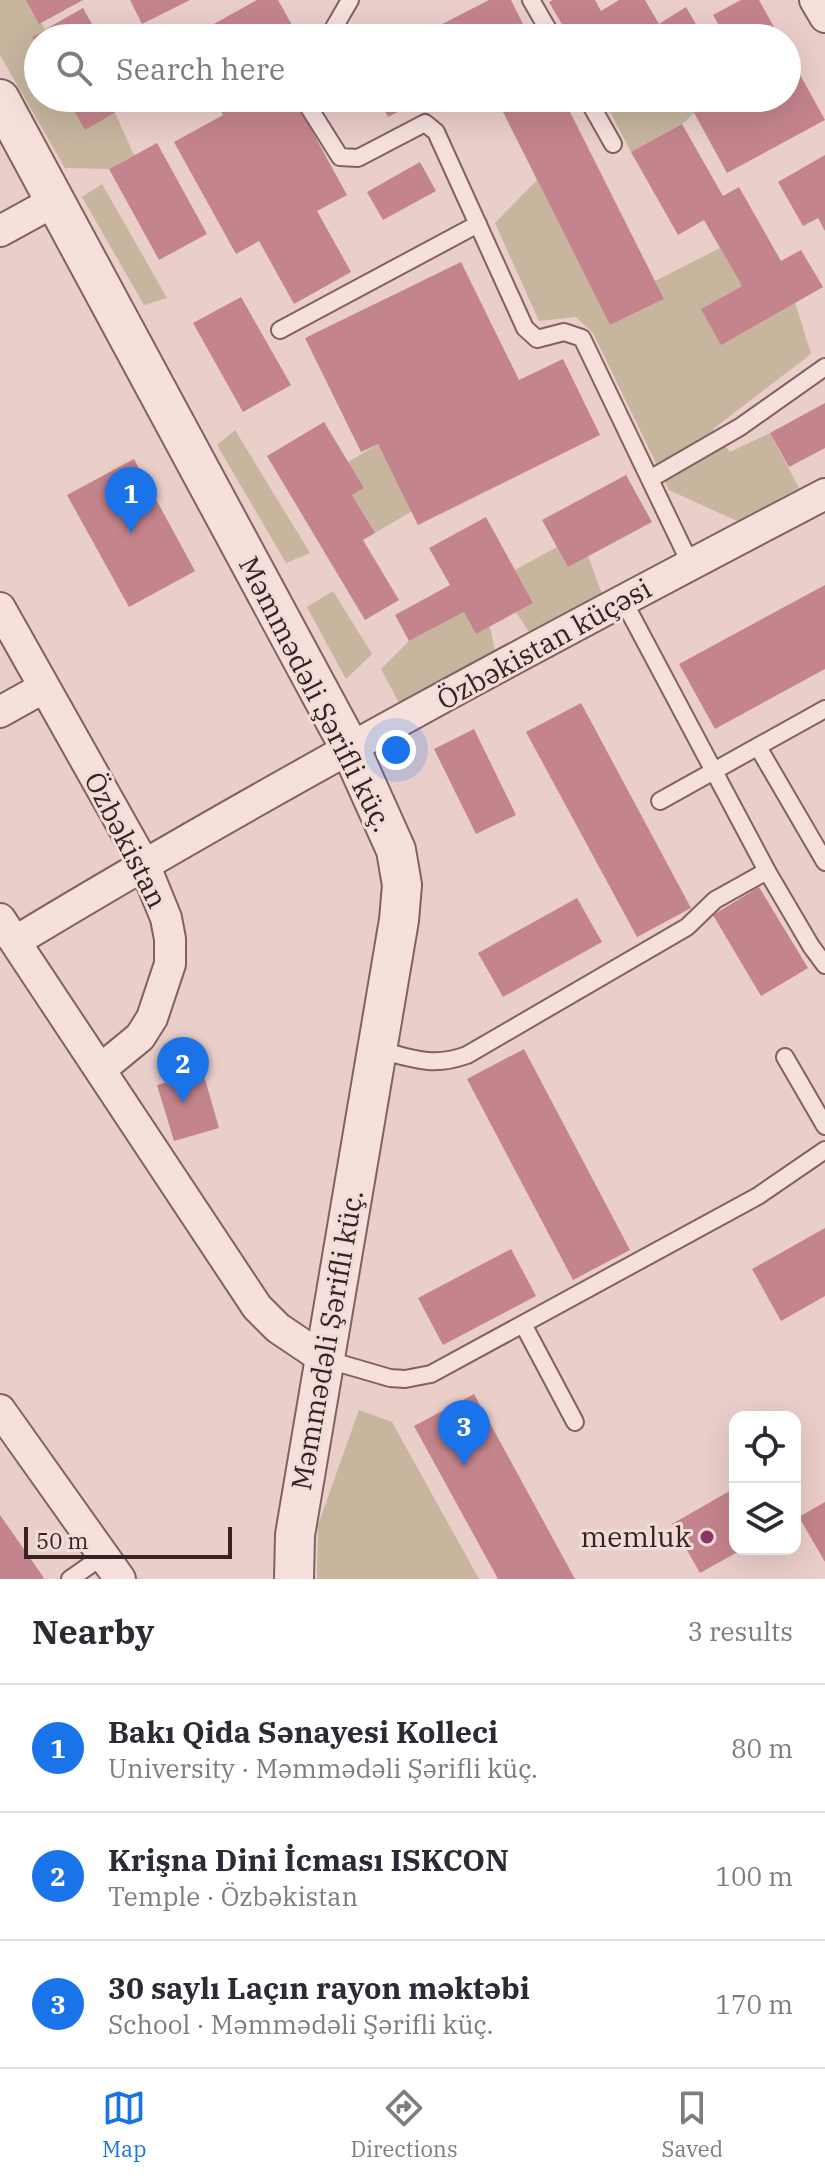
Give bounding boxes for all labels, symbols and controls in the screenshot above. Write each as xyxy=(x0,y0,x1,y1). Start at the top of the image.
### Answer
search box xyxy=(24,24,801,112)
icon: search xyxy=(52,46,96,90)
text: Search here xyxy=(116,49,285,88)
pin: 1 xyxy=(105,467,157,533)
street label: Məmmədəli Şərifli küç. xyxy=(231,550,402,838)
street label: Özbəkistan küçəsi xyxy=(430,569,657,718)
your location xyxy=(376,730,416,770)
street label: Özbəkistan xyxy=(76,765,177,914)
pin: 2 xyxy=(157,1037,209,1103)
street label: Məmmədəli Şərifli küç. xyxy=(282,1187,371,1493)
pin: 3 xyxy=(438,1400,490,1466)
map controls xyxy=(729,1411,801,1555)
button: locate xyxy=(729,1411,801,1483)
button: layers xyxy=(729,1483,801,1555)
place label: memluk xyxy=(581,1518,692,1555)
scale bar xyxy=(24,1523,232,1559)
text: 50 m xyxy=(36,1526,88,1555)
marker: memluk xyxy=(698,1528,716,1546)
text: Nearby xyxy=(32,1609,154,1653)
text: 3 results xyxy=(687,1614,793,1648)
text: Bakı Qida Sənayesi Kolleci xyxy=(108,1712,498,1751)
text: 1 xyxy=(50,1731,66,1765)
text: 80 m xyxy=(731,1731,793,1765)
text: University · Məmmədəli Şərifli küç. xyxy=(108,1751,538,1785)
text: Krişna Dini İcması ISKCON xyxy=(108,1840,509,1879)
text: 2 xyxy=(50,1859,66,1893)
text: 100 m xyxy=(715,1859,793,1893)
text: Temple · Özbəkistan xyxy=(108,1879,358,1913)
text: 30 saylı Laçın rayon məktəbi xyxy=(108,1968,530,2007)
text: 3 xyxy=(50,1987,66,2021)
text: 170 m xyxy=(715,1987,793,2021)
text: School · Məmmədəli Şərifli küç. xyxy=(108,2007,493,2041)
tab: Map xyxy=(102,2086,147,2163)
tab: Directions xyxy=(350,2086,458,2163)
tab: Saved xyxy=(661,2086,723,2163)

